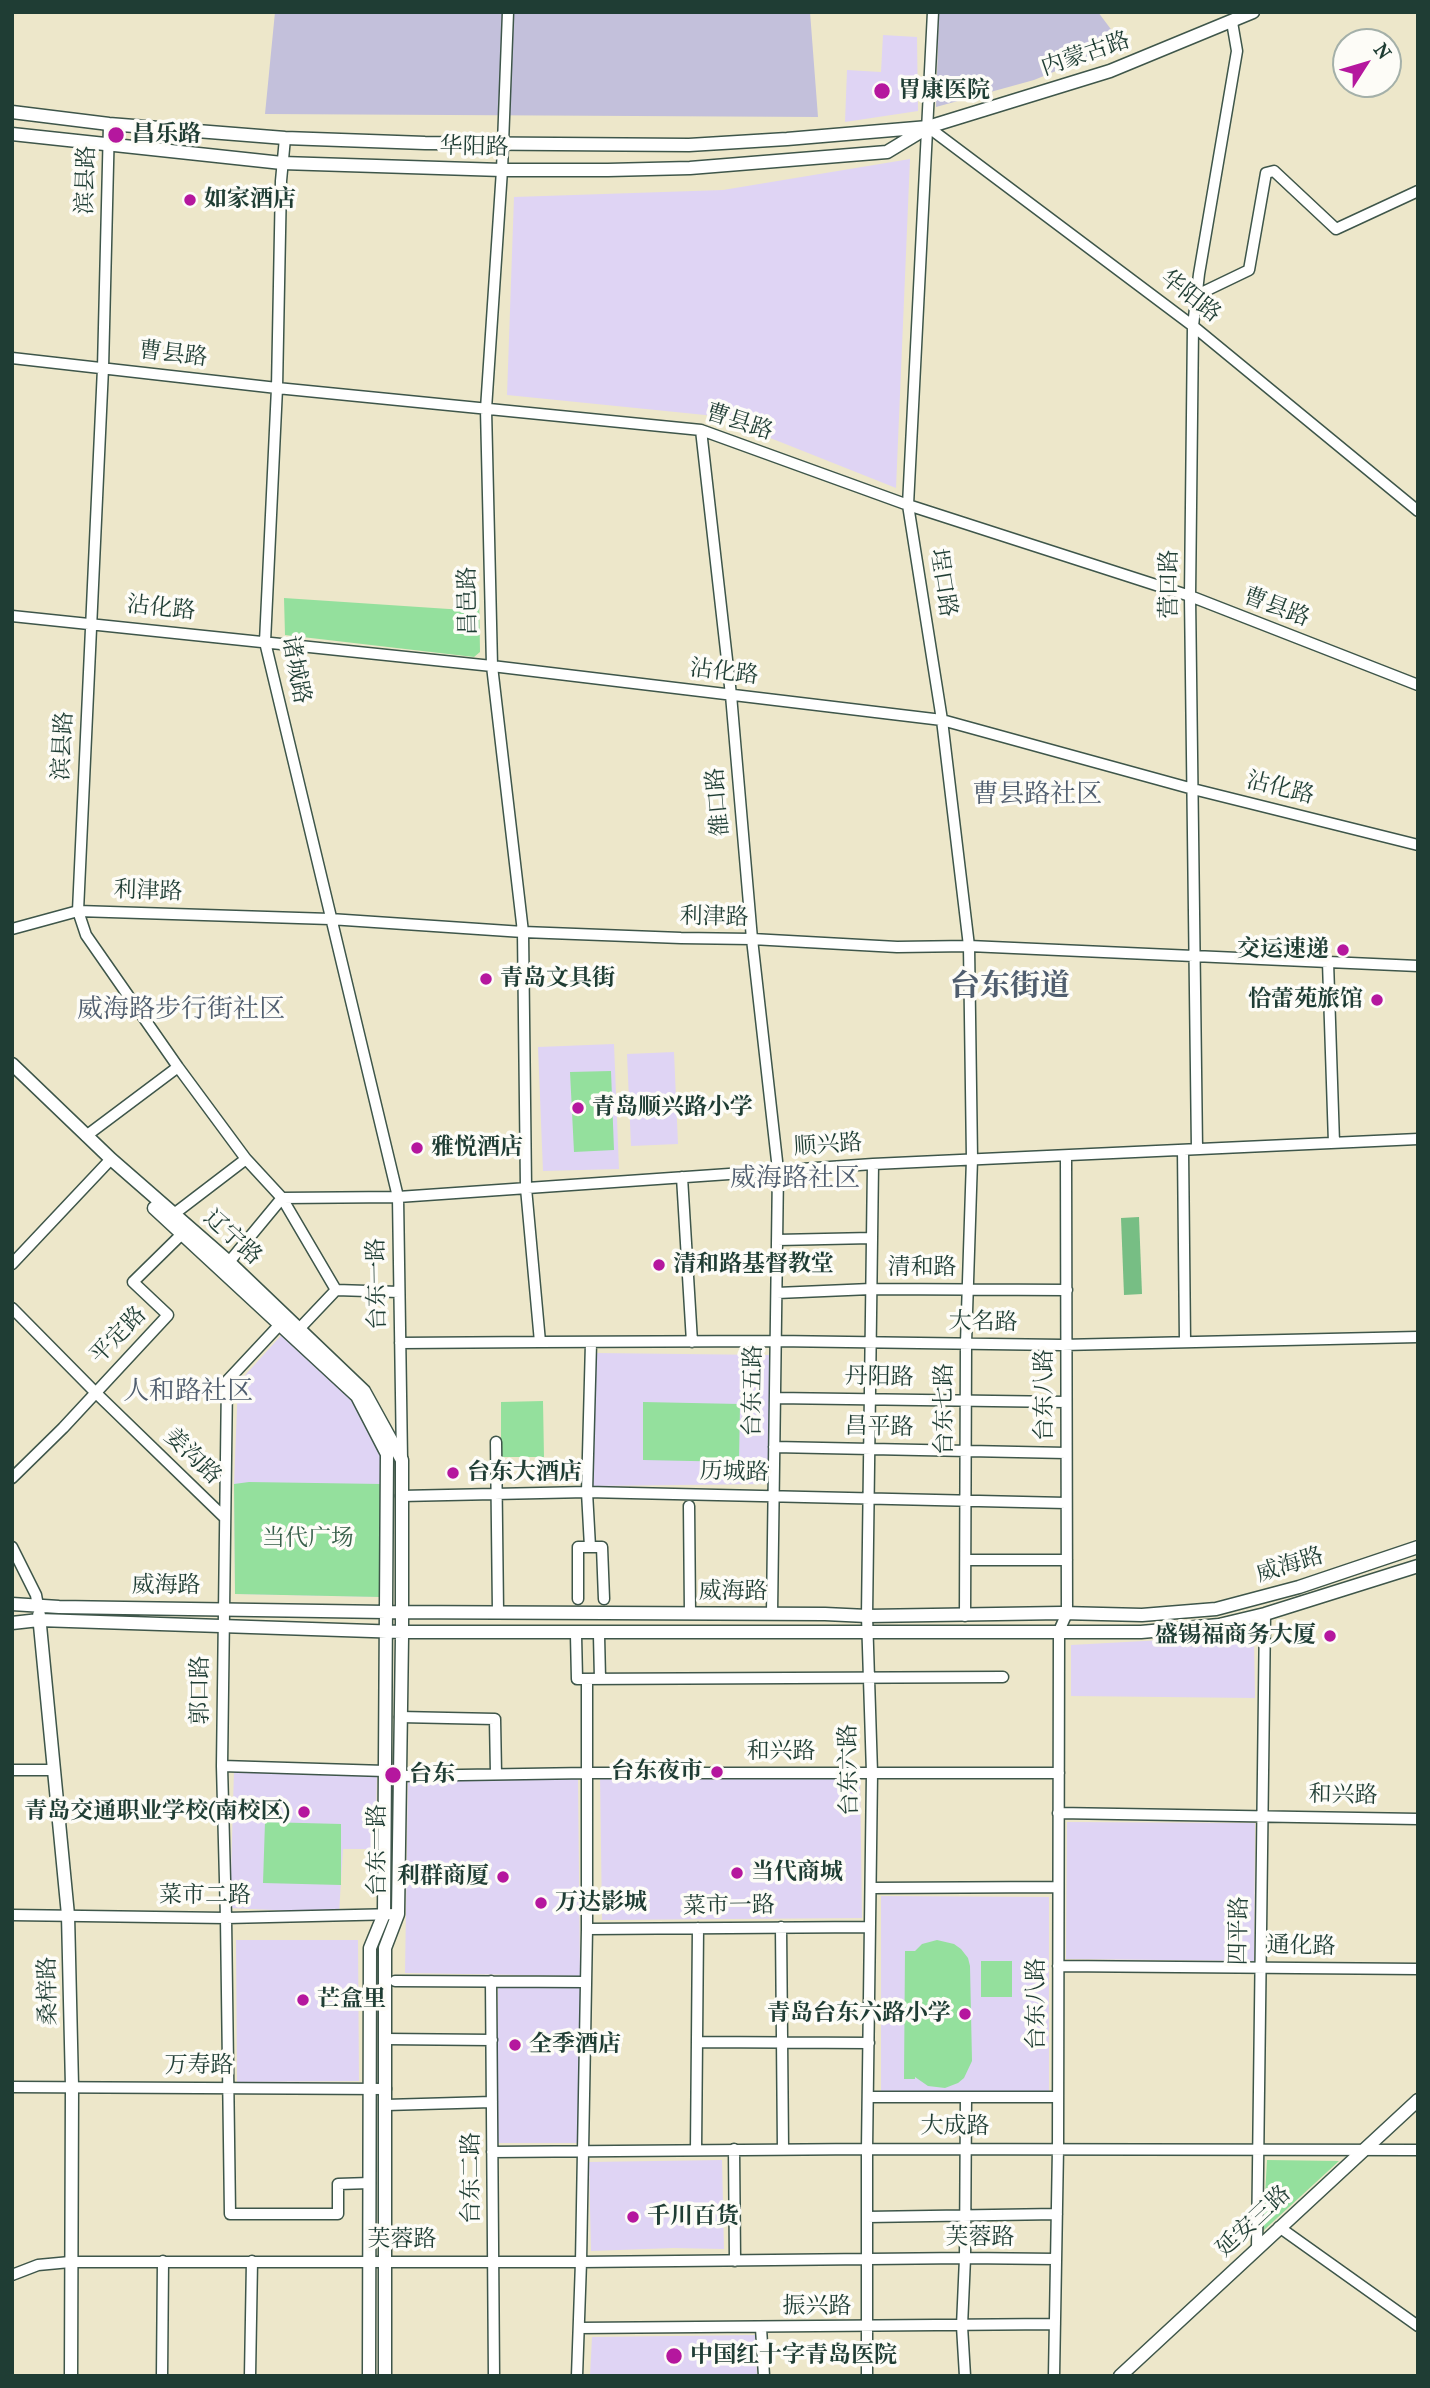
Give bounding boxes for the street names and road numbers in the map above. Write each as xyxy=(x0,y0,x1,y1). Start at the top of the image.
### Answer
street label: 内蒙古路 xyxy=(1038,27,1134,83)
street label: 华阳路 xyxy=(439,134,509,162)
street label: 滨县路 xyxy=(72,145,102,215)
street label: 华阳路 xyxy=(1154,265,1226,329)
street label: 曹县路 xyxy=(137,337,209,373)
street label: 曹县路 xyxy=(702,399,776,447)
street label: 埕口路 xyxy=(923,547,961,619)
street label: 营口路 xyxy=(1156,550,1184,618)
street label: 昌邑路 xyxy=(455,566,483,636)
street label: 曹县路 xyxy=(1239,583,1313,633)
street label: 沾化路 xyxy=(125,592,197,626)
street label: 诸城路 xyxy=(275,634,315,706)
street label: 沾化路 xyxy=(688,655,760,691)
street label: 滨县路 xyxy=(48,711,80,781)
street label: 雒口路 xyxy=(702,766,736,838)
street label: 沾化路 xyxy=(1243,767,1317,811)
street label: 利津路 xyxy=(113,877,183,907)
street label: 利津路 xyxy=(679,904,749,932)
street label: 顺兴路 xyxy=(793,1130,863,1162)
street label: 辽宁路 xyxy=(197,1205,267,1271)
street label: 台东一路 xyxy=(363,1238,393,1330)
street label: 清和路 xyxy=(888,1254,956,1282)
street label: 平定路 xyxy=(85,1302,153,1370)
street label: 大名路 xyxy=(948,1309,1018,1337)
street label: 台东五路 xyxy=(739,1345,769,1437)
street label: 台东八路 xyxy=(1031,1349,1059,1441)
street label: 台东七路 xyxy=(931,1363,959,1455)
street label: 丹阳路 xyxy=(844,1364,914,1392)
street label: 昌平路 xyxy=(844,1414,914,1442)
street label: 姜沟路 xyxy=(158,1423,226,1491)
street label: 历城路 xyxy=(699,1459,769,1487)
street label: 威海路 xyxy=(1253,1543,1327,1589)
street label: 威海路 xyxy=(132,1572,200,1600)
street label: 威海路 xyxy=(699,1578,767,1606)
street label: 郭口路 xyxy=(187,1656,215,1724)
street label: 台东六路 xyxy=(835,1724,865,1816)
street label: 和兴路 xyxy=(747,1738,815,1766)
street label: 和兴路 xyxy=(1308,1782,1378,1810)
street label: 台东一路 xyxy=(364,1804,392,1896)
street label: 菜市二路 xyxy=(159,1882,251,1910)
street label: 菜市一路 xyxy=(683,1892,775,1922)
street label: 四平路 xyxy=(1226,1896,1254,1966)
street label: 通化路 xyxy=(1266,1933,1336,1961)
street label: 桑梓路 xyxy=(35,1956,63,2026)
street label: 台东八路 xyxy=(1023,1958,1051,2050)
street label: 万寿路 xyxy=(165,2052,233,2080)
street label: 大成路 xyxy=(921,2113,989,2141)
street label: 台东二路 xyxy=(458,2132,486,2224)
street label: 延安三路 xyxy=(1211,2181,1297,2263)
street label: 芙蓉路 xyxy=(946,2224,1014,2252)
street label: 芙蓉路 xyxy=(368,2226,436,2254)
street label: 振兴路 xyxy=(783,2293,851,2321)

